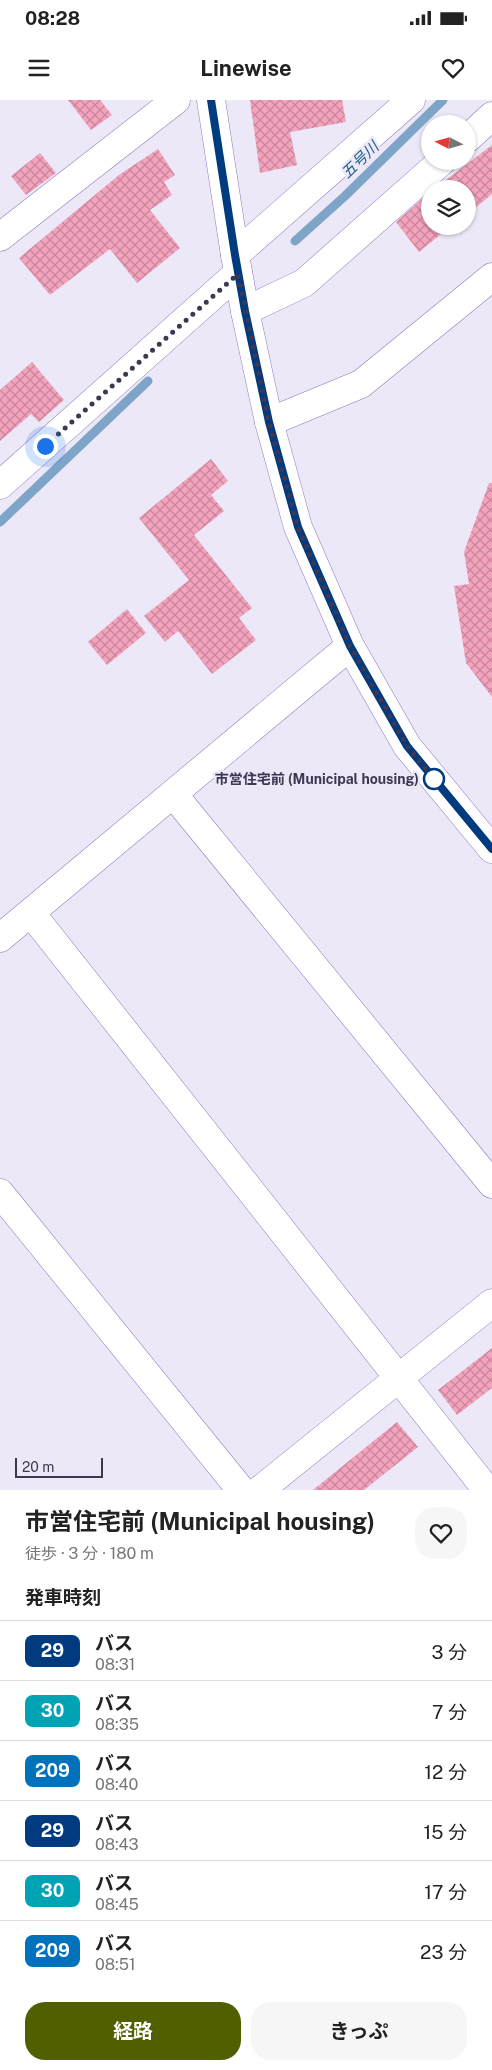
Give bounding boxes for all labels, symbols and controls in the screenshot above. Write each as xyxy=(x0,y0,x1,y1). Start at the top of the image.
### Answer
text: 08:28 xyxy=(25,7,80,29)
icon: menu xyxy=(25,54,53,82)
icon: heart xyxy=(439,54,467,82)
text: Linewise xyxy=(200,55,292,81)
north arrow xyxy=(421,115,476,170)
map controls xyxy=(421,115,476,235)
water label: 五号川 xyxy=(338,137,383,181)
button: layers xyxy=(421,180,476,235)
your location xyxy=(33,434,58,459)
marker: 市営住宅前 (Municipal housing) xyxy=(423,768,445,790)
place label: 市営住宅前 (Municipal housing) xyxy=(215,771,419,787)
scale bar xyxy=(15,1455,102,1478)
text: 20 m xyxy=(22,1459,54,1475)
text: 市営住宅前 (Municipal housing) xyxy=(25,1507,375,1535)
button: heart xyxy=(415,1507,467,1559)
text: 徒歩 · 3 分 · 180 m xyxy=(25,1544,154,1563)
text: 発車時刻 xyxy=(25,1586,101,1608)
text: バス xyxy=(95,1632,133,1654)
text: 29 xyxy=(41,1640,64,1661)
text: 3 分 xyxy=(431,1641,467,1663)
text: 08:31 xyxy=(95,1655,135,1674)
text: バス xyxy=(95,1692,133,1714)
text: 30 xyxy=(41,1700,64,1721)
text: 7 分 xyxy=(432,1701,467,1723)
text: 08:35 xyxy=(95,1715,139,1734)
text: バス xyxy=(95,1752,133,1774)
text: 209 xyxy=(35,1760,70,1781)
text: 12 分 xyxy=(424,1761,467,1783)
text: 08:40 xyxy=(95,1775,138,1794)
text: バス xyxy=(95,1812,133,1834)
text: 29 xyxy=(41,1820,64,1841)
text: 15 分 xyxy=(423,1821,467,1843)
text: 08:43 xyxy=(95,1835,139,1854)
text: バス xyxy=(95,1872,133,1894)
text: 30 xyxy=(41,1880,64,1901)
text: 17 分 xyxy=(424,1881,467,1903)
text: 08:45 xyxy=(95,1895,139,1914)
text: バス xyxy=(95,1932,133,1954)
text: 209 xyxy=(35,1940,70,1961)
text: 23 分 xyxy=(420,1941,467,1963)
text: 08:51 xyxy=(95,1955,135,1974)
button: 経路 xyxy=(25,2002,241,2060)
button: きっぷ xyxy=(251,2002,467,2060)

